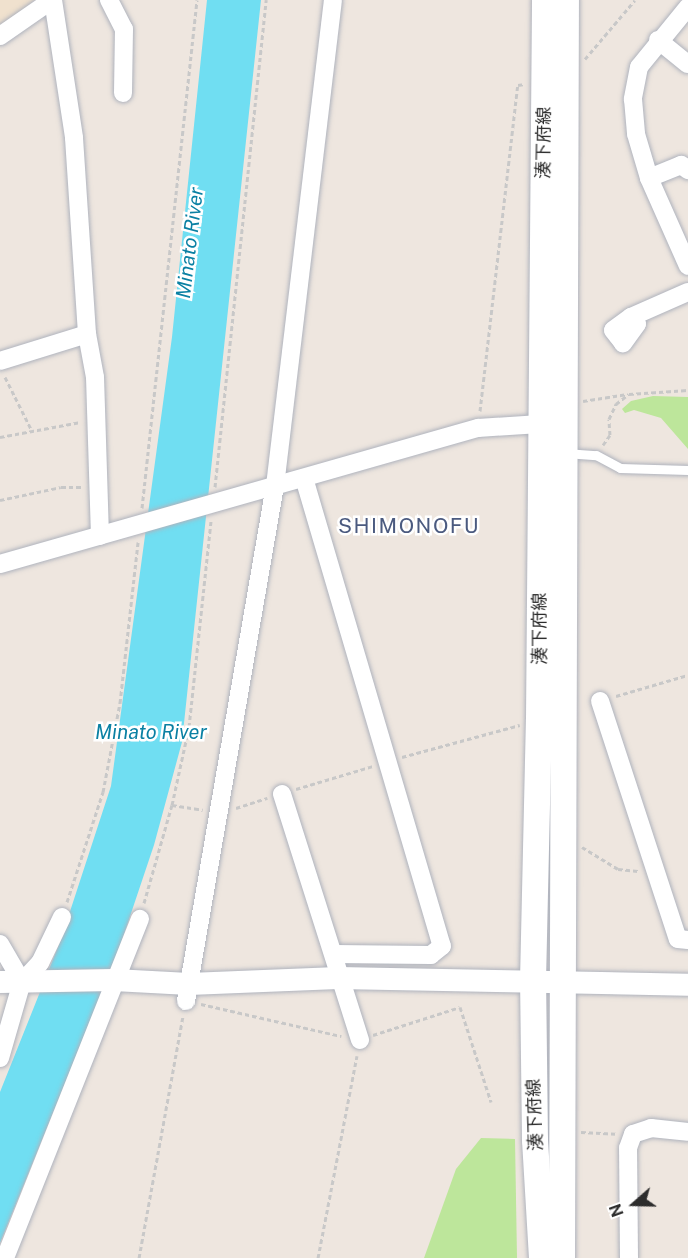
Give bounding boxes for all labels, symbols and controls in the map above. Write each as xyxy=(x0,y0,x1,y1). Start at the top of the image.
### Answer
street label: 湊下府線 xyxy=(533,107,555,179)
water label: Minato River xyxy=(171,186,209,300)
district label: SHIMONOFU xyxy=(338,513,480,539)
street label: 湊下府線 xyxy=(529,593,551,665)
water label: Minato River xyxy=(95,720,207,744)
street label: 湊下府線 xyxy=(523,1079,547,1151)
north arrow xyxy=(604,1174,664,1234)
text: N xyxy=(606,1201,628,1219)

